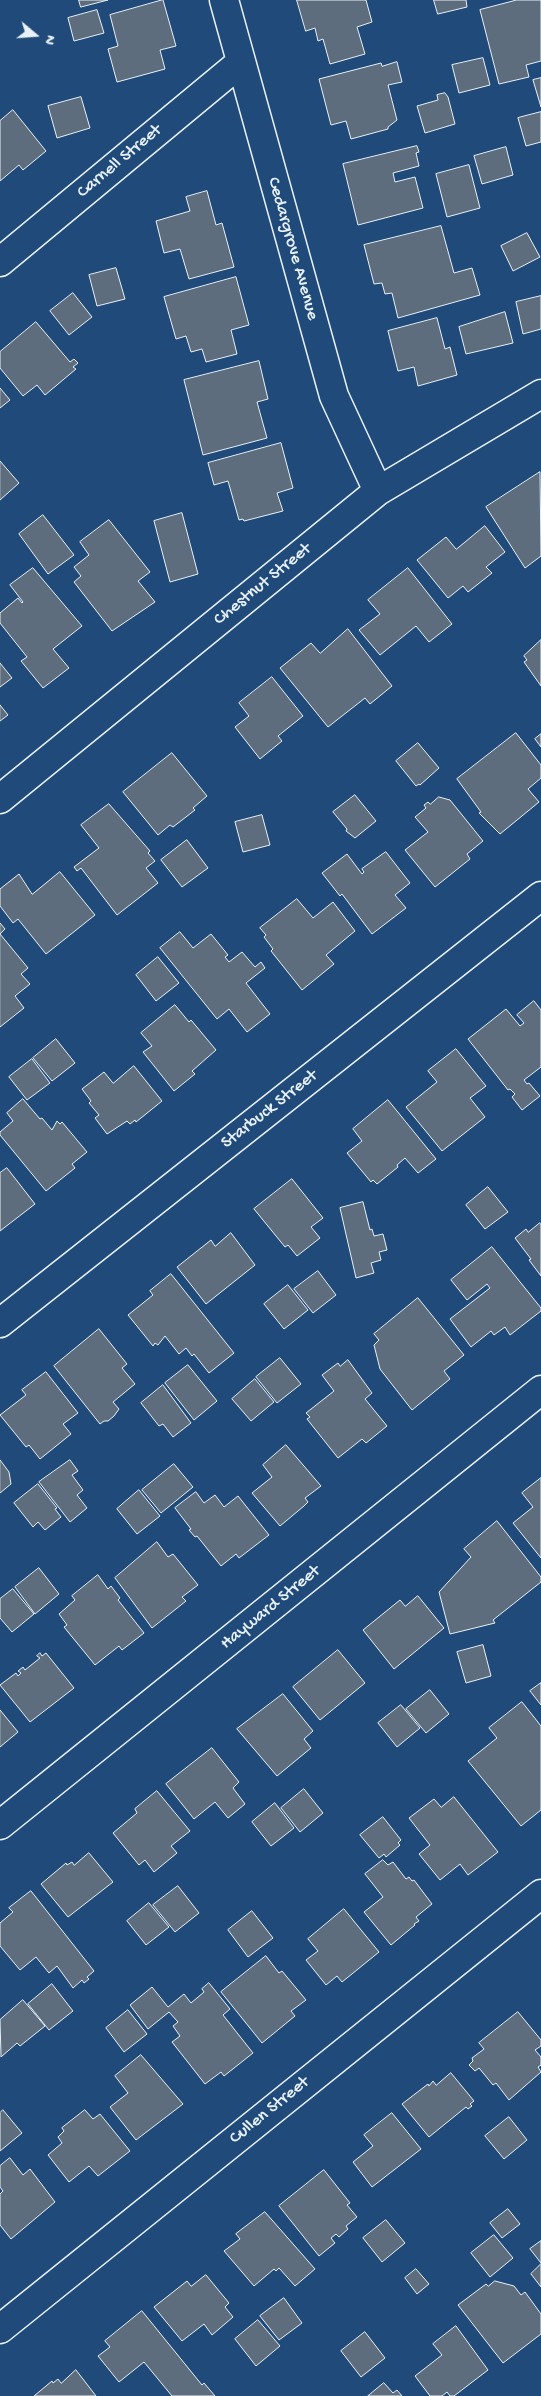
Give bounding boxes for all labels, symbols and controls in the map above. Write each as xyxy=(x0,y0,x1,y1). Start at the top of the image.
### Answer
north arrow xyxy=(10,10,60,60)
text: N xyxy=(40,33,59,47)
street label: Carnell Street xyxy=(73,120,167,204)
street label: Cedargrove Avenue xyxy=(261,175,323,323)
street label: Chestnut Street xyxy=(210,539,316,631)
street label: Starbuck Street xyxy=(217,1066,323,1154)
street label: Hayward Street xyxy=(217,1561,325,1655)
street label: Cullen Street xyxy=(226,2072,314,2150)

